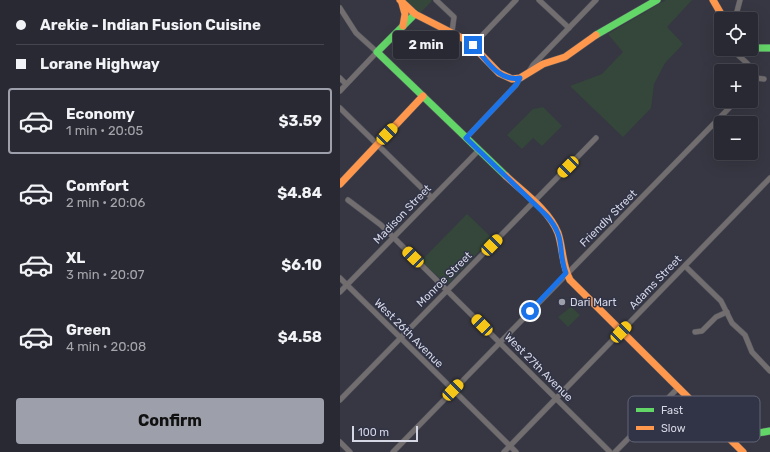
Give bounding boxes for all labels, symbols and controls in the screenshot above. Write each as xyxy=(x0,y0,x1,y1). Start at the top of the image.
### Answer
map controls xyxy=(714,12,758,160)
button: locate xyxy=(714,12,758,56)
text: Arekie - Indian Fusion Cuisine xyxy=(40,16,261,34)
callout: 2 min xyxy=(393,31,459,59)
route end xyxy=(464,36,482,54)
text: 2 min xyxy=(408,37,444,52)
text: Lorane Highway xyxy=(40,55,160,73)
button: + xyxy=(714,64,758,108)
icon: car xyxy=(18,103,54,139)
text: Economy xyxy=(66,105,135,123)
text: $3.59 xyxy=(279,112,322,130)
button: − xyxy=(714,116,758,160)
car xyxy=(374,121,400,147)
text: 1 min · 20:05 xyxy=(66,123,143,138)
car xyxy=(555,154,581,180)
icon: car xyxy=(18,175,54,211)
text: Comfort xyxy=(66,177,129,195)
street label: Madison Street xyxy=(371,182,434,247)
text: $4.84 xyxy=(277,184,322,202)
street label: Friendly Street xyxy=(577,187,640,250)
text: 2 min · 20:06 xyxy=(66,195,145,210)
car xyxy=(479,232,505,258)
car xyxy=(400,244,426,270)
icon: car xyxy=(18,247,54,283)
text: XL xyxy=(66,249,85,267)
street label: Monroe Street xyxy=(414,249,475,310)
street label: Adams Street xyxy=(626,252,685,312)
text: $6.10 xyxy=(281,256,322,274)
text: 3 min · 20:07 xyxy=(66,267,144,282)
street label: West 26th Avenue xyxy=(371,296,446,371)
place label: Dari Mart xyxy=(570,296,617,309)
marker: Dari Mart xyxy=(557,297,567,307)
route start xyxy=(521,302,539,320)
car xyxy=(469,312,495,338)
icon: car xyxy=(18,319,54,355)
car xyxy=(608,319,634,345)
text: Green xyxy=(66,321,111,339)
text: $4.58 xyxy=(278,328,322,346)
street label: West 27th Avenue xyxy=(502,330,576,404)
text: 4 min · 20:08 xyxy=(66,339,146,354)
car xyxy=(440,377,466,403)
legend xyxy=(628,396,760,442)
button: Confirm xyxy=(16,398,324,444)
text: Fast xyxy=(661,404,684,417)
text: Slow xyxy=(661,422,686,435)
scale bar xyxy=(352,424,418,443)
text: 100 m xyxy=(358,426,389,439)

